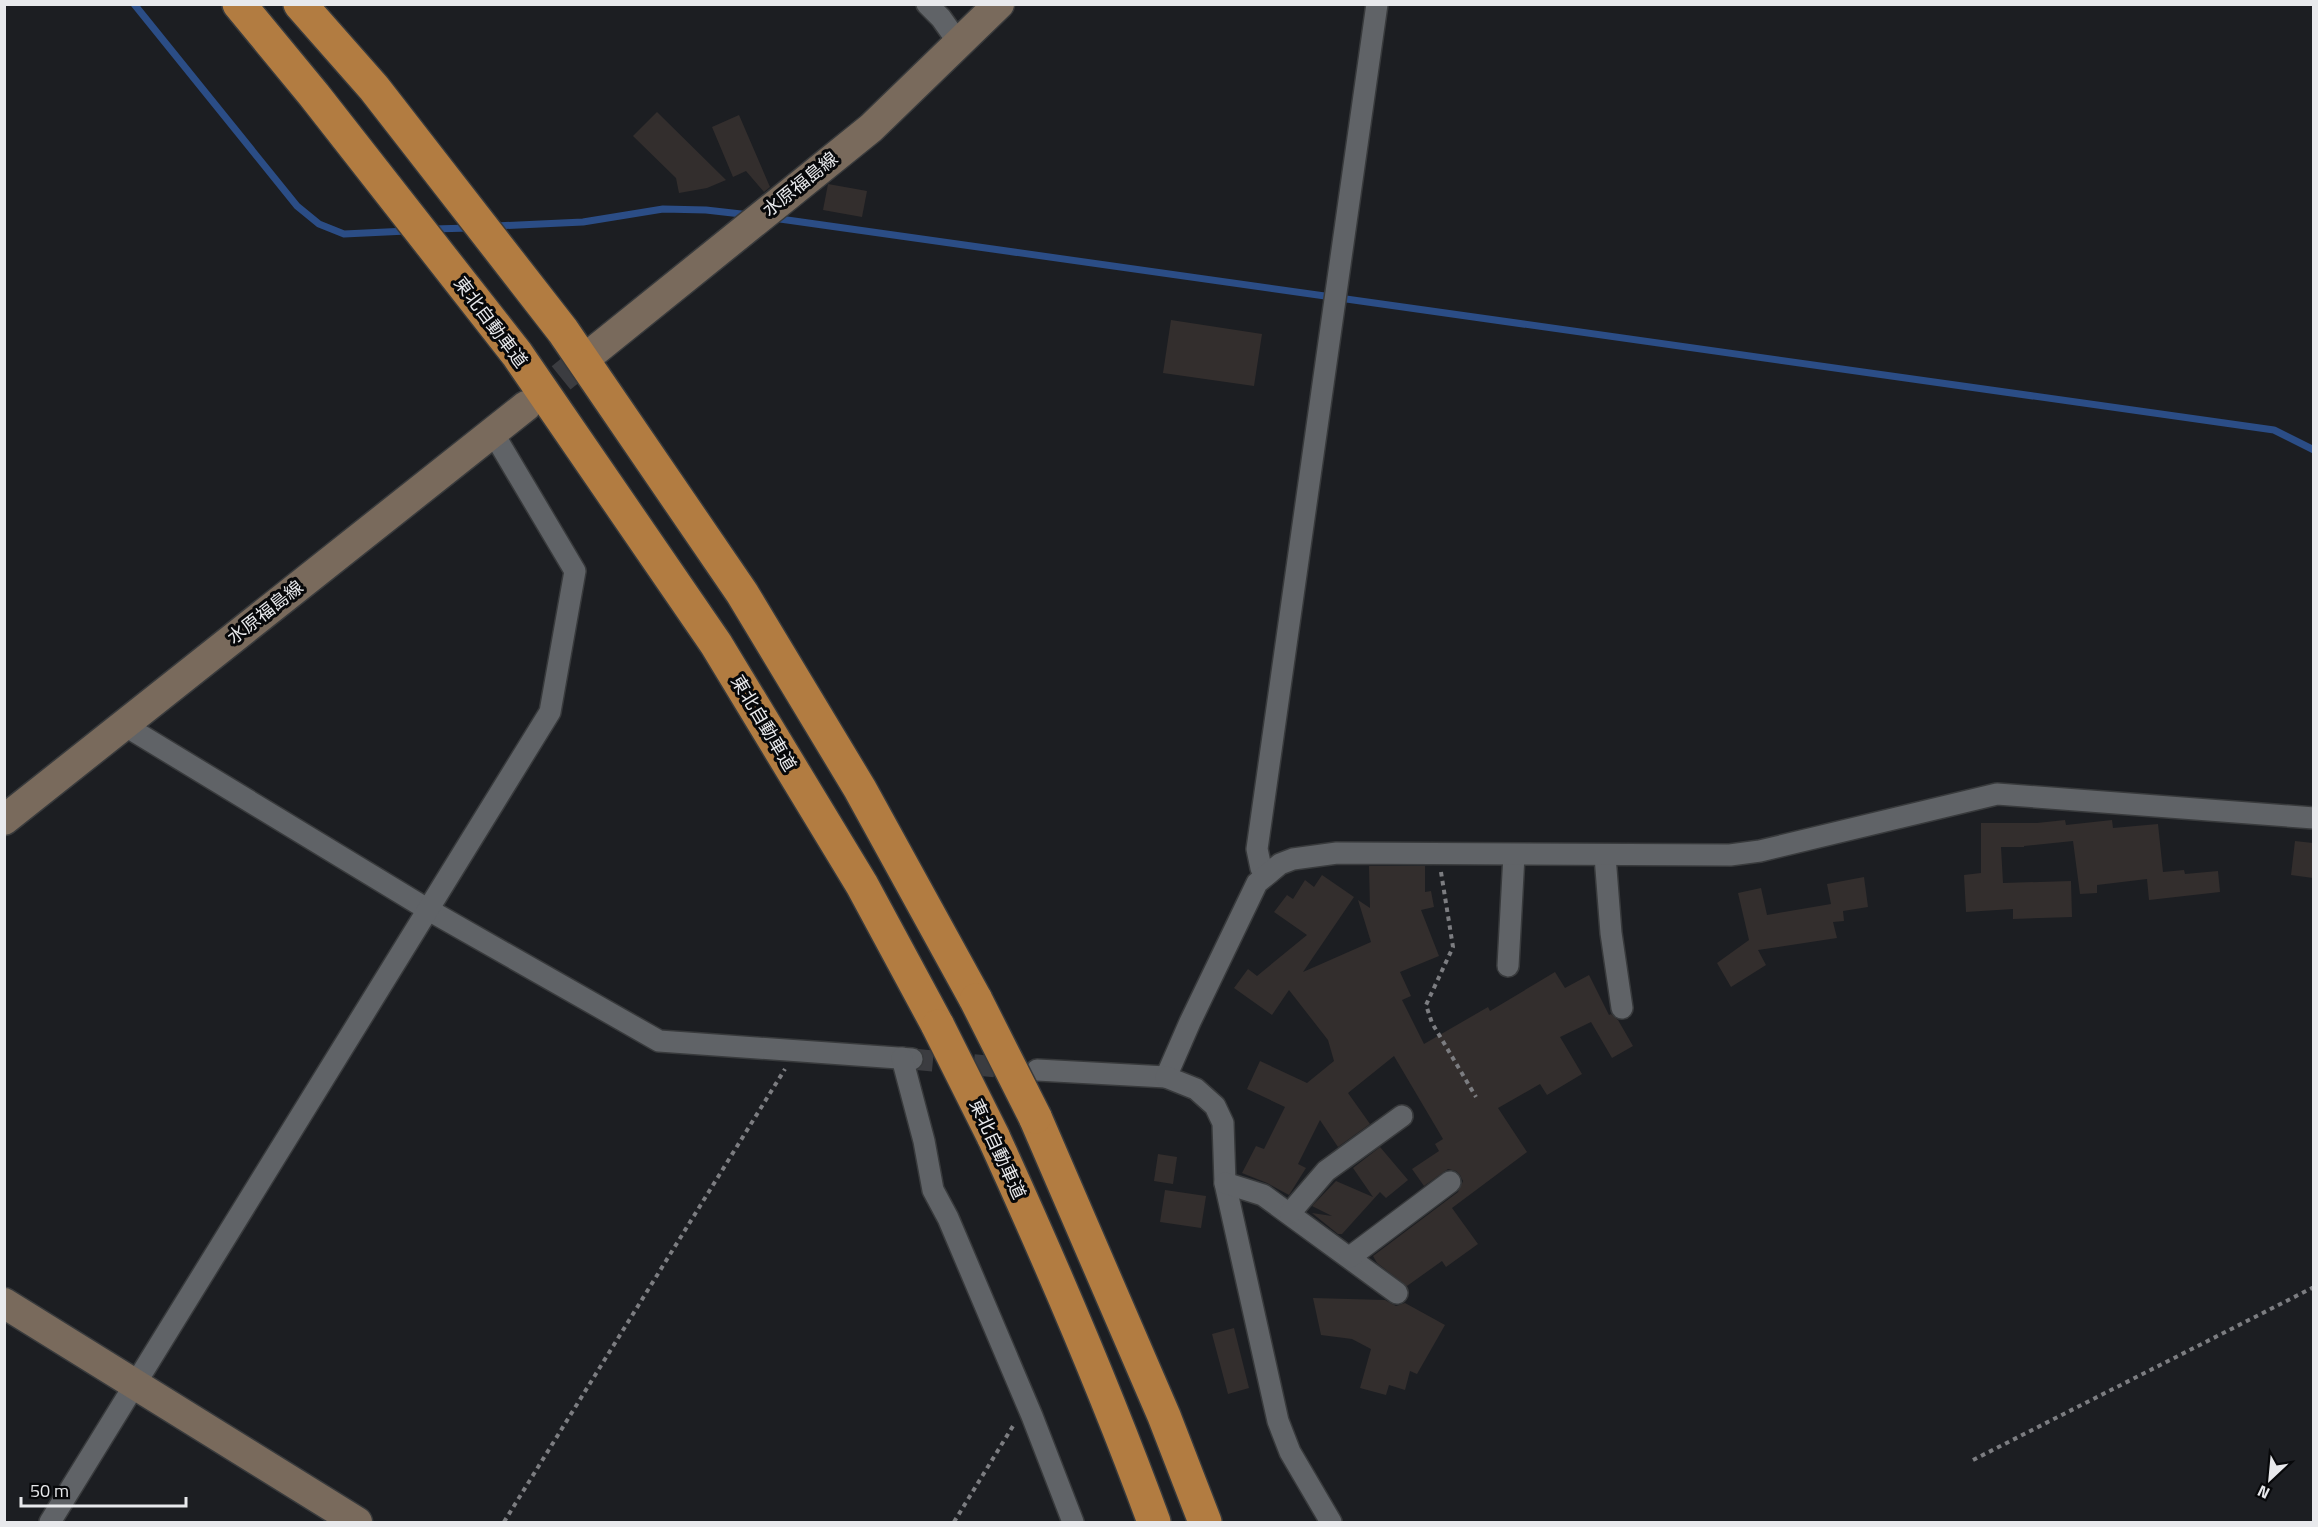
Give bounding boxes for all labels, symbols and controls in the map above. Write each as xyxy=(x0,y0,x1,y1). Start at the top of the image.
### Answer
street label: 水原福島線 xyxy=(757,145,843,223)
street label: 東北自動車道 xyxy=(448,271,534,373)
street label: 水原福島線 xyxy=(221,574,309,650)
street label: 東北自動車道 xyxy=(725,670,803,776)
street label: 東北自動車道 xyxy=(963,1094,1033,1204)
north arrow xyxy=(2240,1449,2300,1509)
scale bar xyxy=(21,1470,186,1508)
text: 50 m xyxy=(30,1477,69,1504)
text: N xyxy=(2253,1479,2274,1506)

